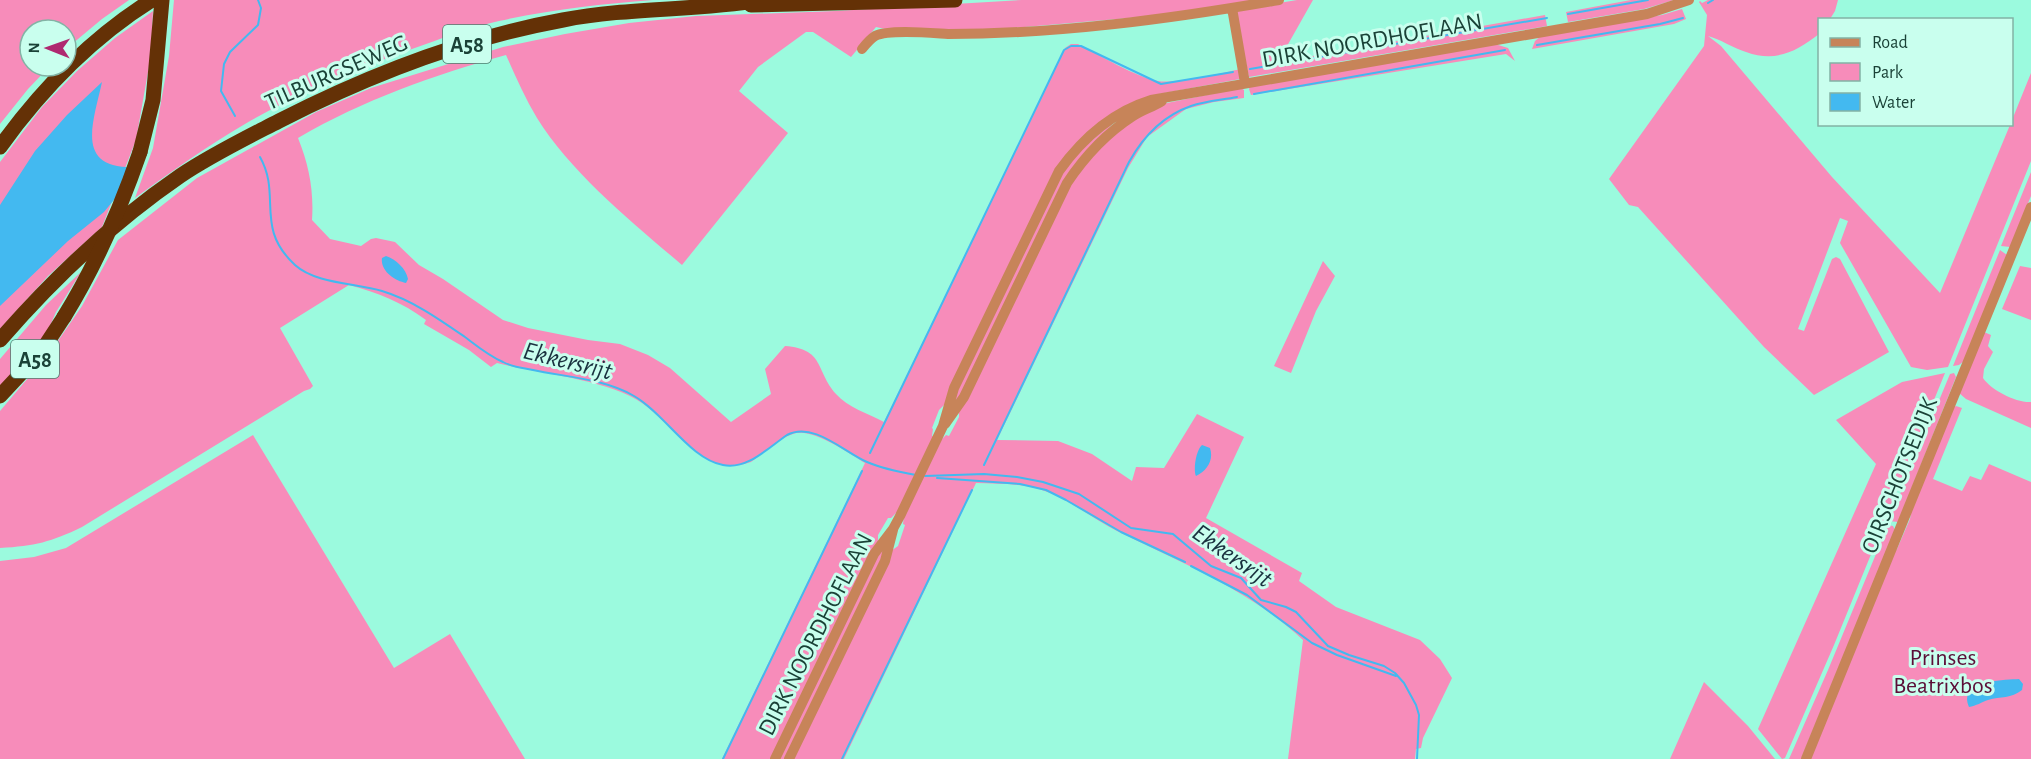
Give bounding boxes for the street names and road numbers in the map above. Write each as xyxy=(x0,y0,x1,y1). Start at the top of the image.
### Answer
street label: DIRK NOORDHOFLAAN xyxy=(1260,10,1484,72)
road number: A58 xyxy=(443,25,491,63)
street label: TILBURGSEWEG xyxy=(261,31,411,115)
road number: A58 xyxy=(11,340,59,378)
street label: OIRSCHOTSEDIJK xyxy=(1858,393,1942,557)
street label: DIRK NOORDHOFLAAN xyxy=(754,529,877,739)

